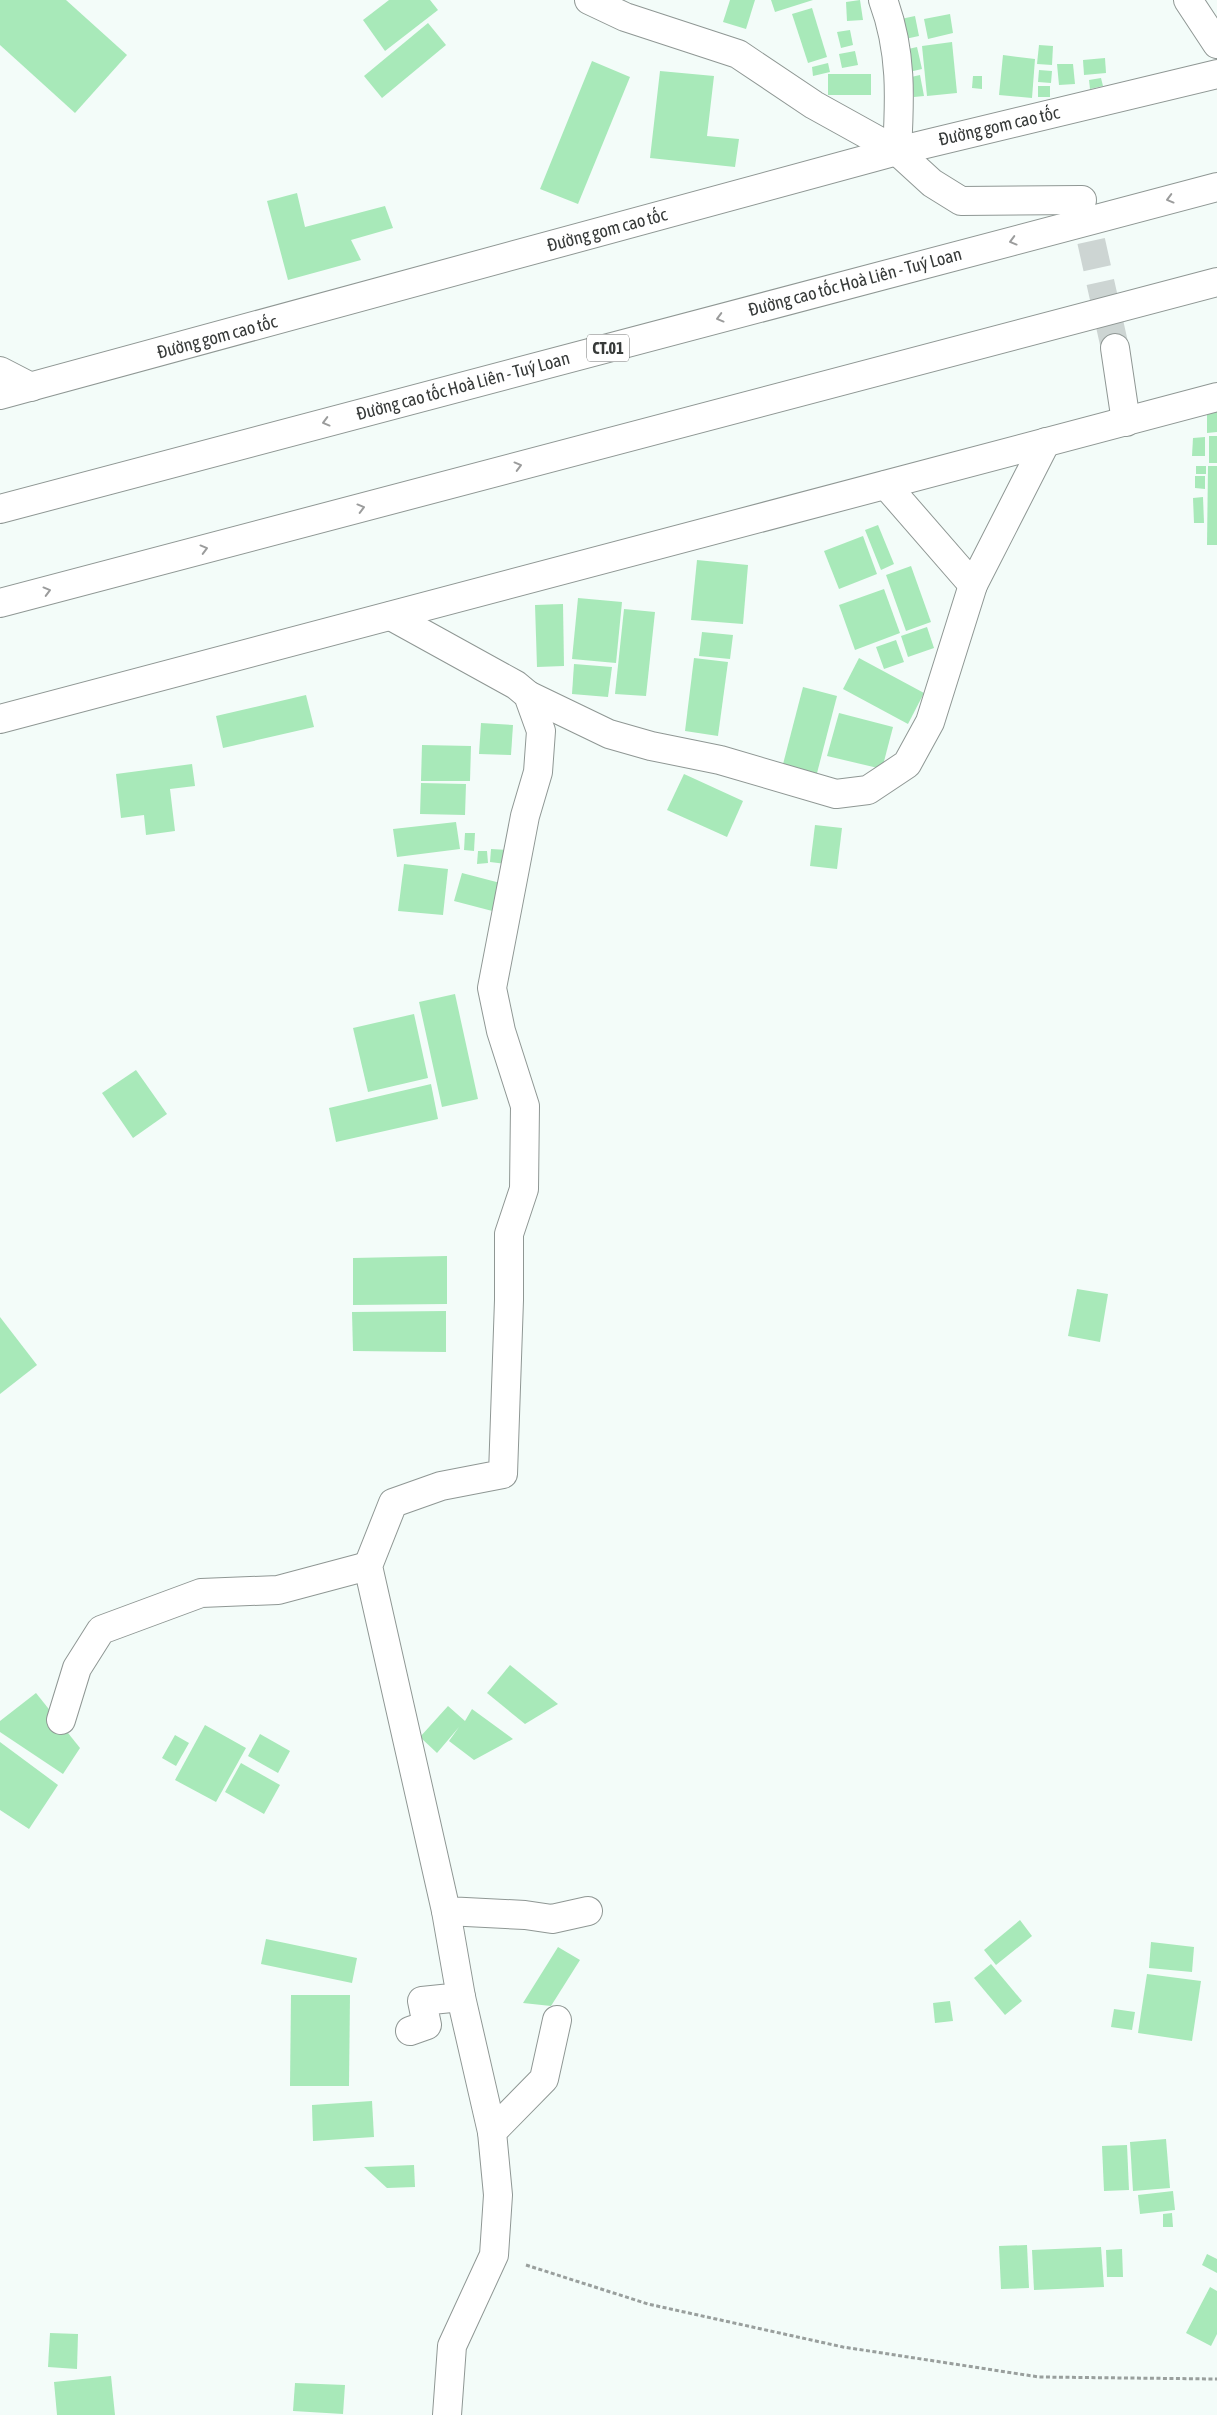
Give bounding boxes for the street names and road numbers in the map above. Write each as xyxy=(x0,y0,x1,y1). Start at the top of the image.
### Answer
street label: Đường gom cao tốc xyxy=(936,100,1062,150)
street label: Đường gom cao tốc xyxy=(544,202,670,256)
street label: Đường cao tốc Hoà Liên - Tuý Loan xyxy=(746,242,964,320)
street label: Đường gom cao tốc xyxy=(154,309,280,363)
road number: CT.01 xyxy=(587,334,629,362)
street label: Đường cao tốc Hoà Liên - Tuý Loan xyxy=(354,346,572,424)

